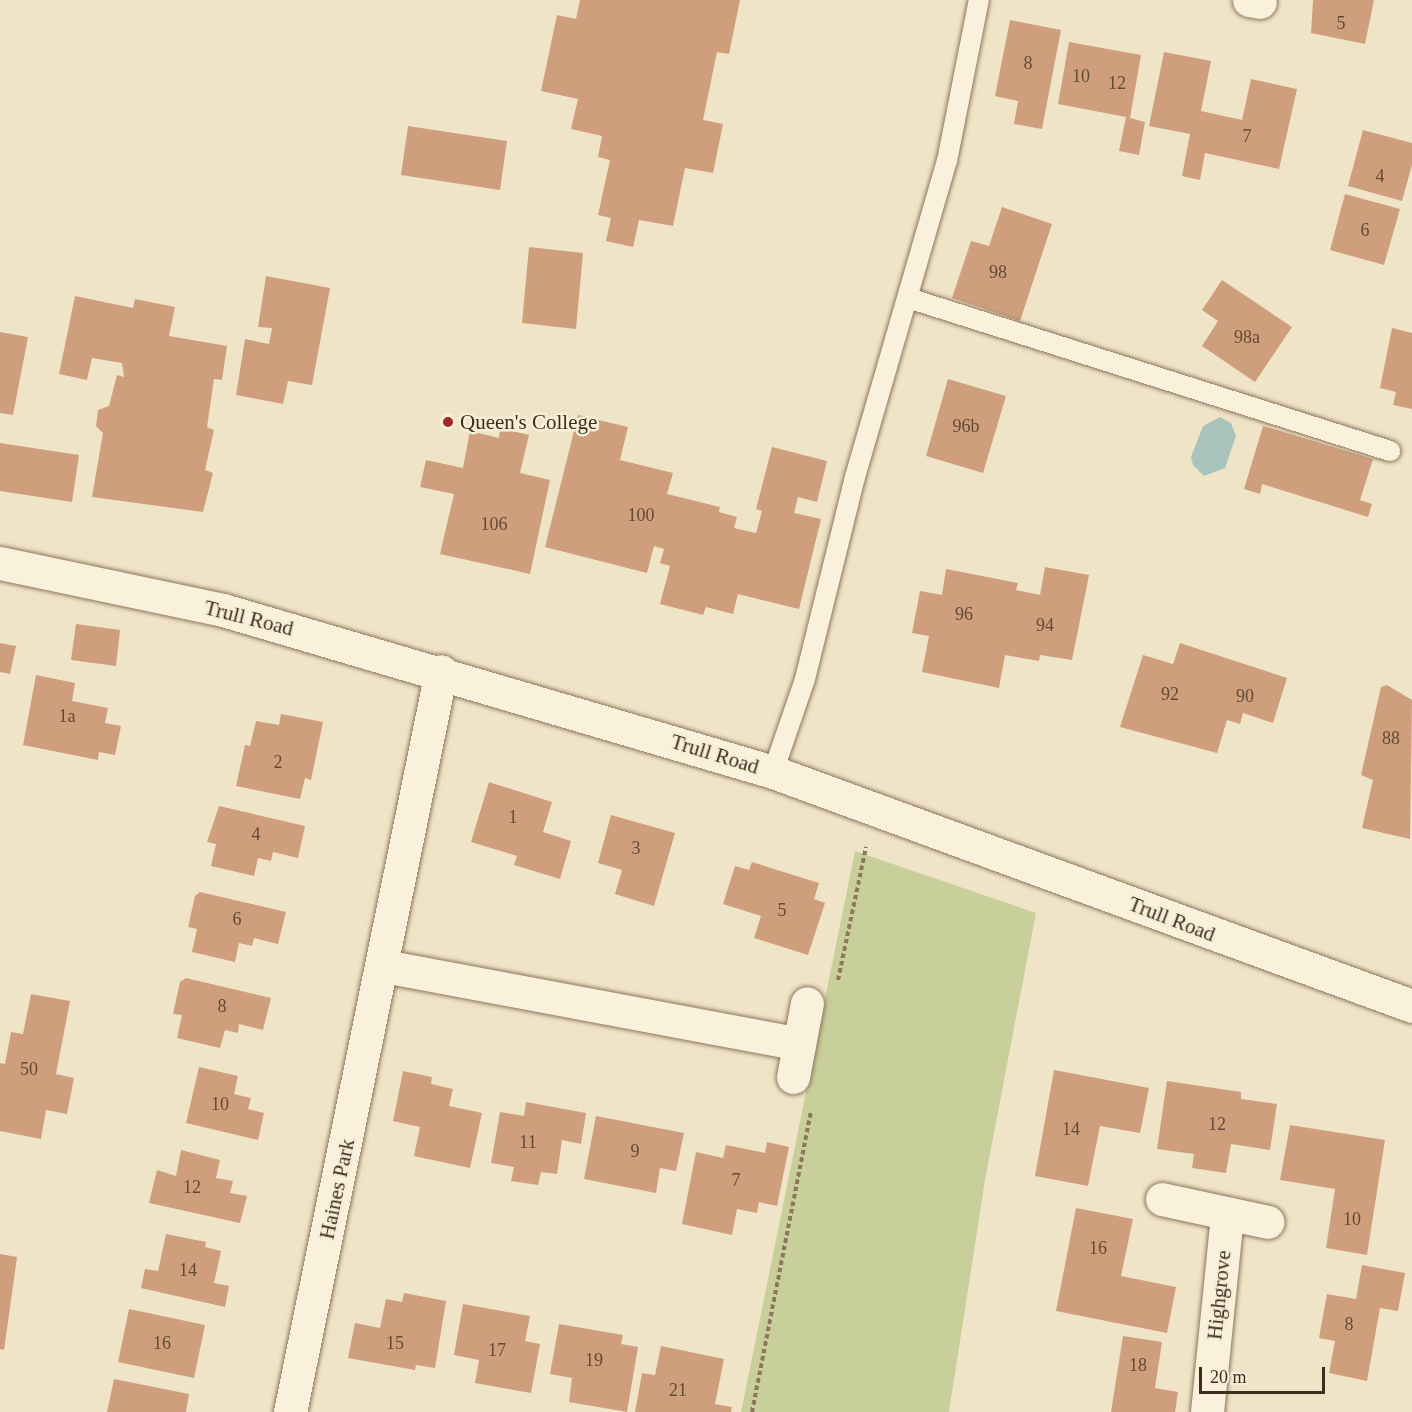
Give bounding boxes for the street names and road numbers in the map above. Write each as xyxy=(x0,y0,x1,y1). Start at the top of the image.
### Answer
street label: Trull Road xyxy=(202,595,296,641)
street label: Trull Road xyxy=(668,729,762,779)
street label: Trull Road xyxy=(1125,891,1219,947)
street label: Haines Park xyxy=(314,1136,360,1242)
street label: Highgrove xyxy=(1202,1249,1236,1341)

